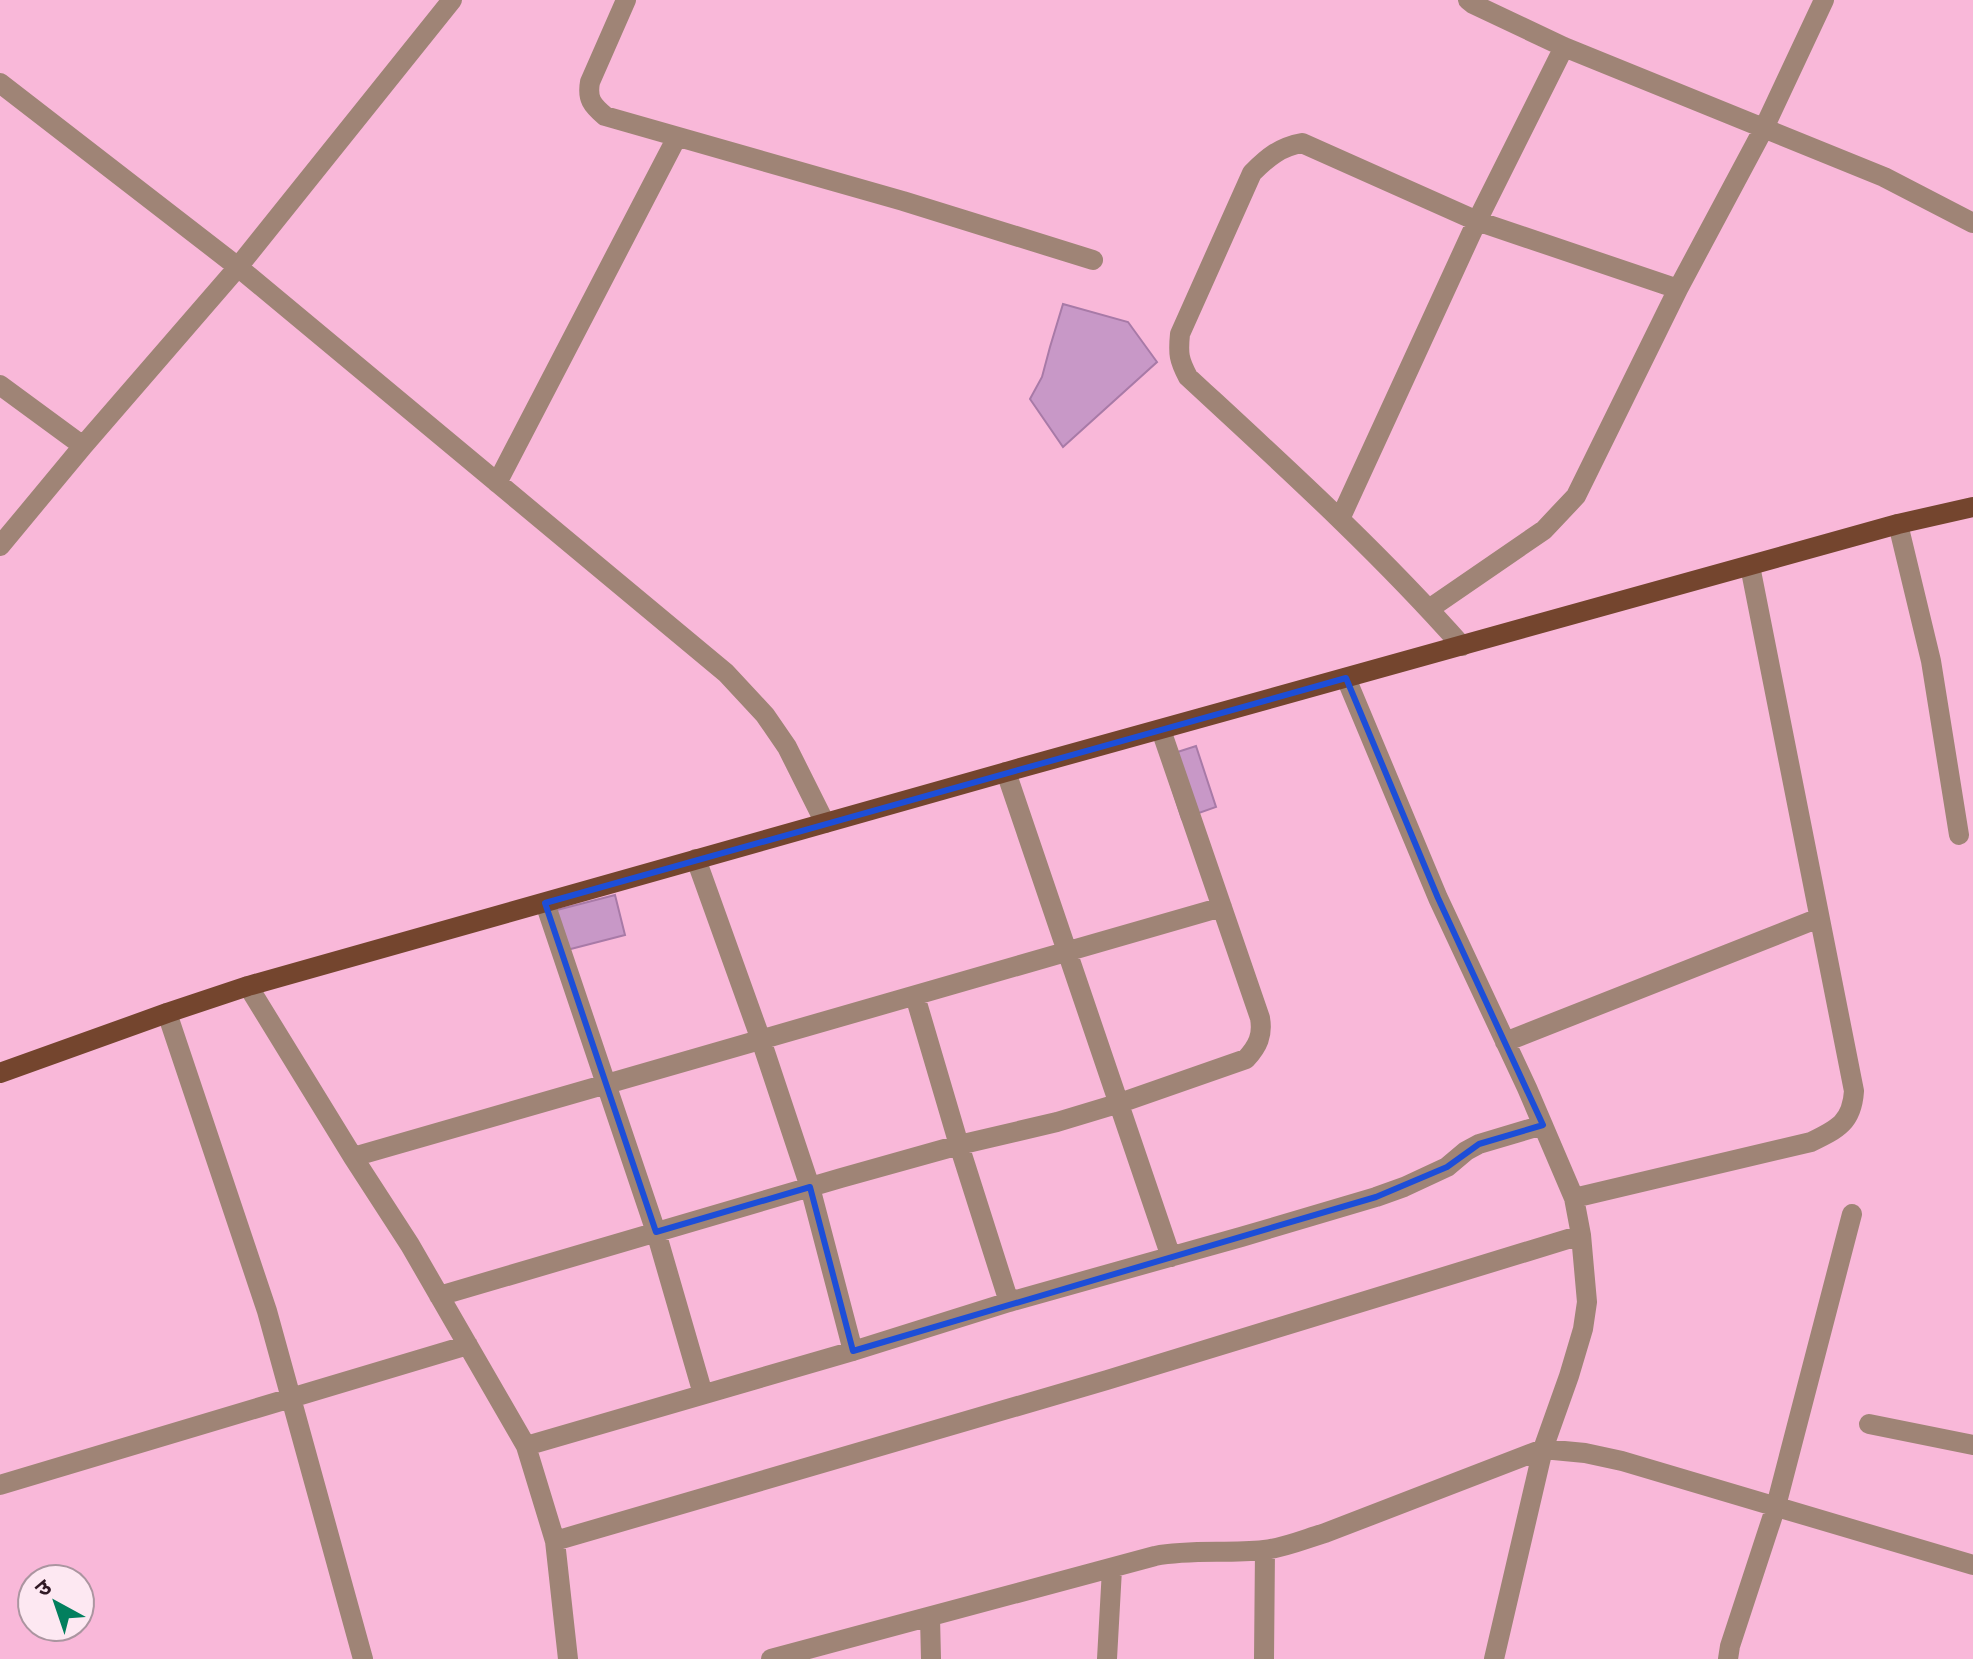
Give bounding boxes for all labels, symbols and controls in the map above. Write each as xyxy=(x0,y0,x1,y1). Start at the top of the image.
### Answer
north arrow xyxy=(16,1563,96,1643)
text: उ xyxy=(30,1574,57,1602)

